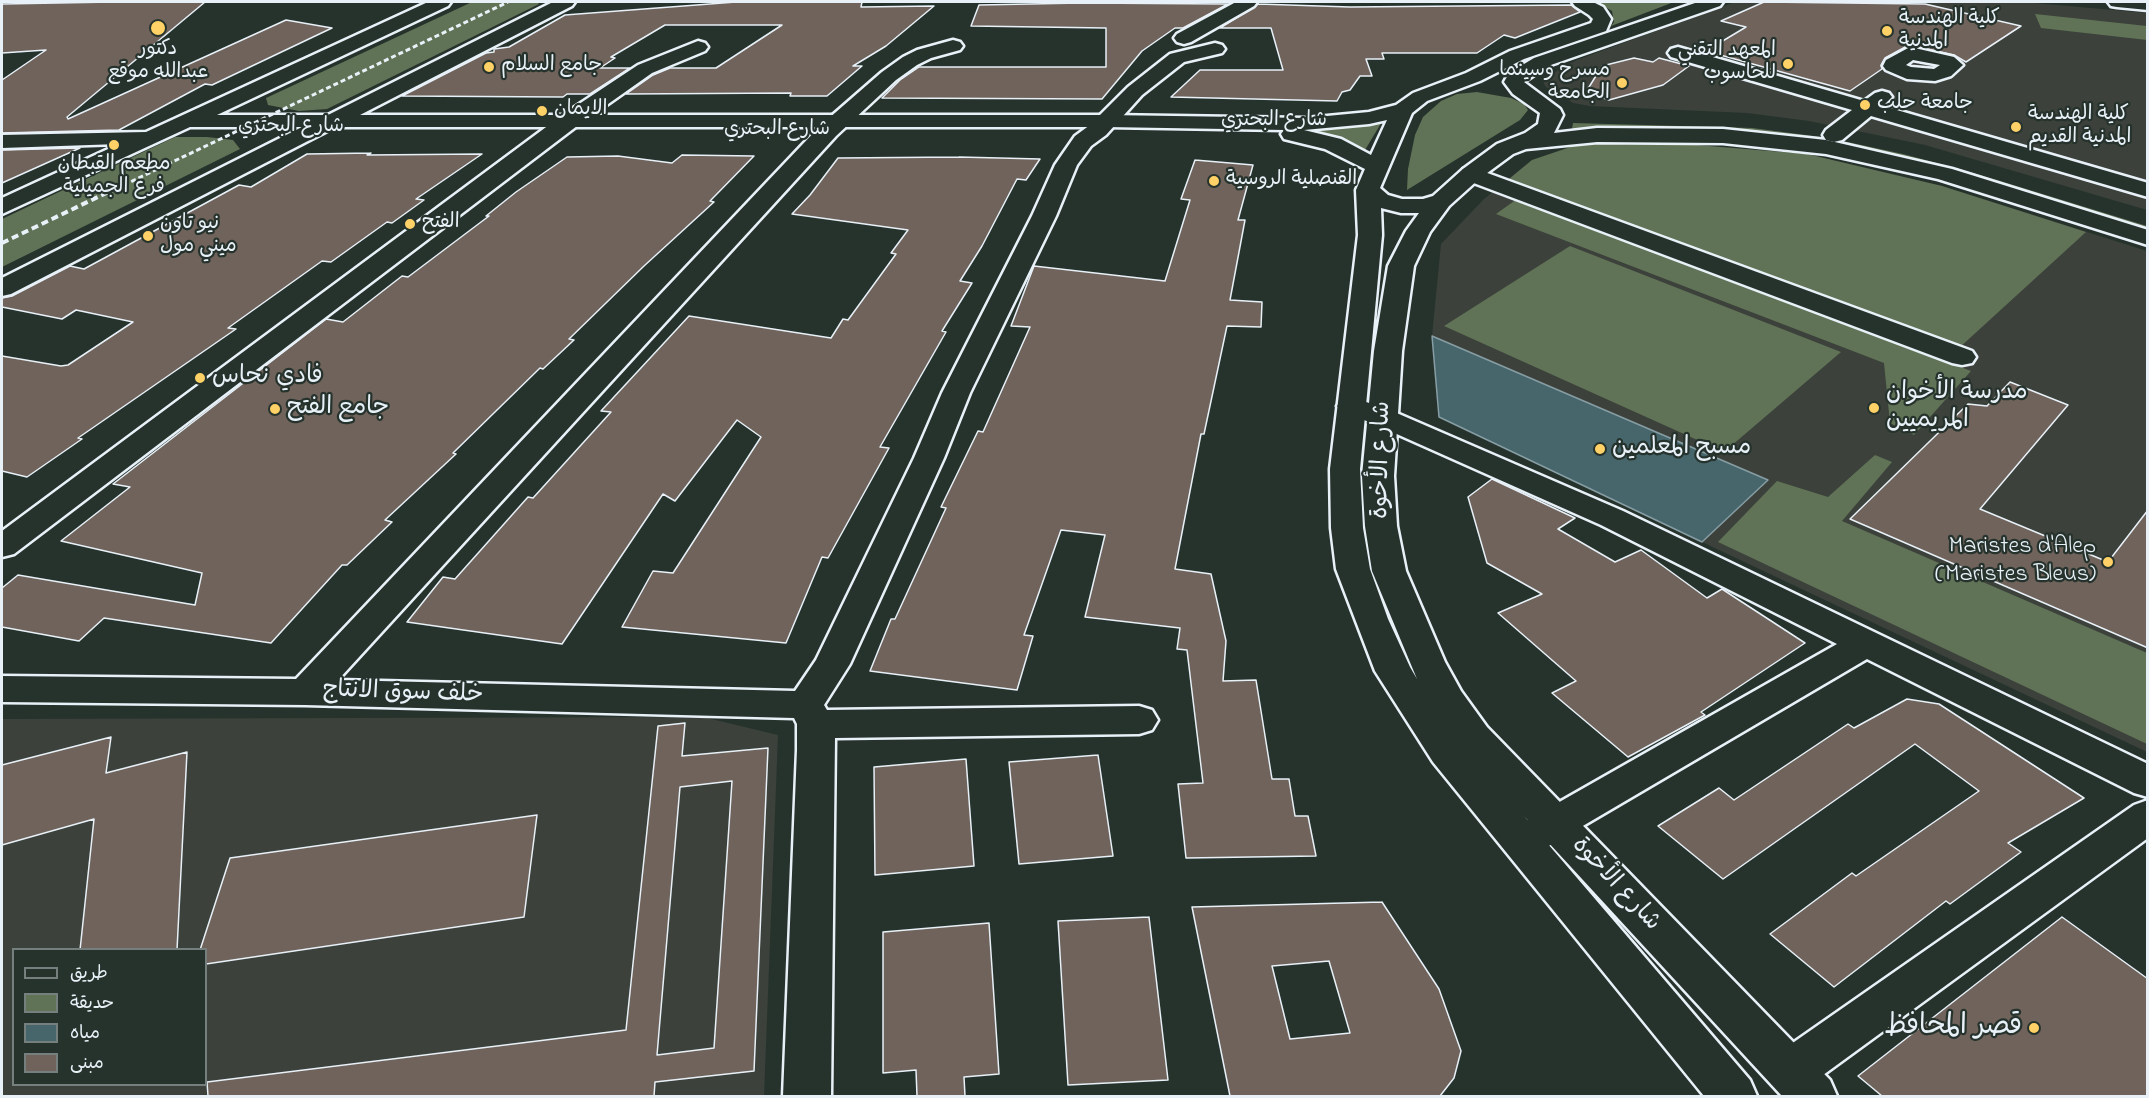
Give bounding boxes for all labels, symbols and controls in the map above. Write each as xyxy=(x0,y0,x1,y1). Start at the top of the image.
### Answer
place label: كلية الهندسة المدنية xyxy=(1899,8,2000,55)
marker: دكتور عبدالله موقع xyxy=(149,19,167,37)
marker: كلية الهندسة المدنية xyxy=(1880,24,1894,38)
place label: دكتور عبدالله موقع xyxy=(108,39,208,86)
place label: المعهد التقني للحاسوب xyxy=(1678,40,1776,87)
place label: جامع السلام xyxy=(501,55,602,79)
marker: المعهد التقني للحاسوب xyxy=(1781,57,1795,71)
marker: جامع السلام xyxy=(482,60,496,74)
place label: مسرح وسينما الجامعة xyxy=(1499,60,1610,107)
marker: مسرح وسينما الجامعة xyxy=(1615,76,1629,90)
place label: جامعة حلب xyxy=(1877,93,1973,117)
marker: جامعة حلب xyxy=(1858,98,1872,112)
place label: الايمان xyxy=(554,99,607,123)
marker: الايمان xyxy=(535,104,549,118)
place label: كلية الهندسة المدنية القديم xyxy=(2028,104,2131,151)
street label: شارع البحتري xyxy=(1221,110,1327,134)
street label: شارع البحتري xyxy=(238,116,344,140)
street label: شارع البحتري xyxy=(724,119,830,143)
marker: كلية الهندسة المدنية القديم xyxy=(2009,120,2023,134)
marker: مطعم القبطان فرع الجميلية xyxy=(107,138,121,152)
place label: مطعم القبطان فرع الجميلية xyxy=(57,154,171,201)
place label: القنصلية الروسية xyxy=(1226,169,1357,193)
marker: القنصلية الروسية xyxy=(1207,174,1221,188)
place label: الفتح xyxy=(422,212,460,236)
place label: نيو تاون ميني مول xyxy=(160,213,237,260)
marker: الفتح xyxy=(403,217,417,231)
marker: نيو تاون ميني مول xyxy=(141,229,155,243)
place label: فادي نحاس xyxy=(212,364,323,392)
marker: فادي نحاس xyxy=(193,371,207,385)
place label: مدرسة الأخوان المريميين xyxy=(1886,380,2028,436)
place label: جامع الفتح xyxy=(287,395,389,423)
street label: شارع الأخوة xyxy=(1368,401,1398,519)
marker: مدرسة الأخوان المريميين xyxy=(1867,401,1881,415)
marker: جامع الفتح xyxy=(268,402,282,416)
place label: مسبح المعلمين xyxy=(1612,435,1751,463)
marker: مسبح المعلمين xyxy=(1593,442,1607,456)
place label: Maristes d'Alep (Maristes Bleus) xyxy=(1935,534,2096,590)
marker: Maristes d'Alep (Maristes Bleus) xyxy=(2101,555,2115,569)
street label: خلف سوق الانتاج xyxy=(322,677,484,711)
street label: شارع الأخوة xyxy=(1564,832,1666,938)
legend xyxy=(12,948,207,1086)
text: طريق xyxy=(70,961,108,987)
text: حديقة xyxy=(70,991,114,1017)
place label: قصر المحافظ xyxy=(1884,1011,2022,1045)
text: مياه xyxy=(70,1021,100,1047)
marker: قصر المحافظ xyxy=(2027,1021,2041,1035)
text: مبنى xyxy=(70,1051,104,1077)

